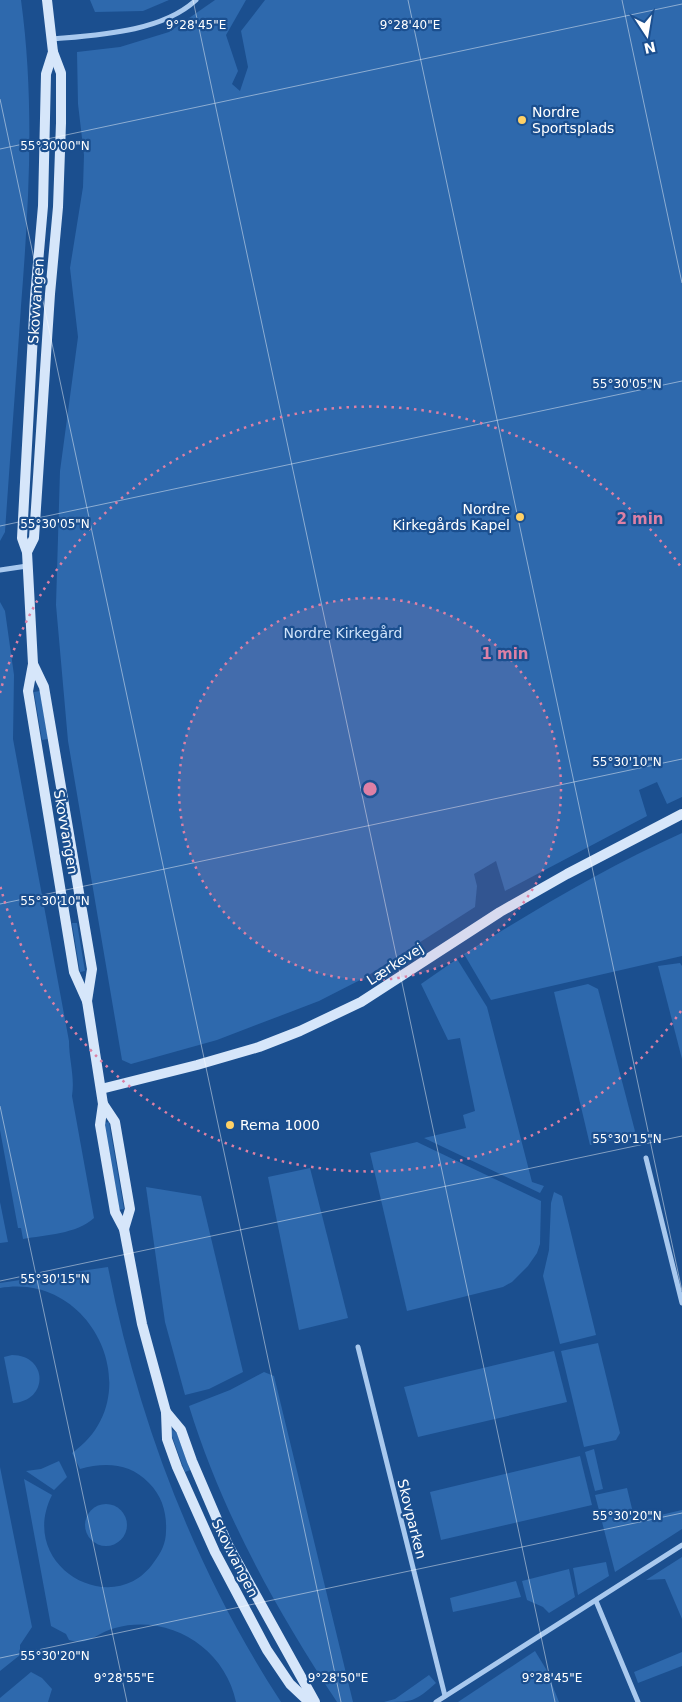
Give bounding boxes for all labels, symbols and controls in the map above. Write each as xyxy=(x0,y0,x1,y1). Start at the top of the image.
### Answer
north arrow xyxy=(622,10,672,60)
text: 9°28'45"E xyxy=(166,18,226,32)
text: 9°28'40"E xyxy=(380,18,440,32)
text: N xyxy=(642,39,657,57)
place label: Nordre Sportsplads xyxy=(532,104,614,136)
marker: Nordre Sportsplads xyxy=(516,114,528,126)
text: 55°30'00"N xyxy=(20,139,90,153)
street label: Skovvangen xyxy=(25,258,47,344)
text: 55°30'05"N xyxy=(592,377,662,391)
place label: Nordre Kirkegårds Kapel xyxy=(392,501,510,533)
text: 2 min xyxy=(616,510,664,528)
marker: Nordre Kirkegårds Kapel xyxy=(514,511,526,523)
text: 55°30'05"N xyxy=(20,517,90,531)
park label: Nordre Kirkegård xyxy=(284,625,402,641)
text: 1 min xyxy=(481,645,529,663)
text: 55°30'10"N xyxy=(592,755,662,769)
centre of rings xyxy=(361,780,379,798)
street label: Skovvangen xyxy=(51,789,81,875)
text: 55°30'10"N xyxy=(20,894,90,908)
street label: Lærkevej xyxy=(364,940,426,988)
place label: Rema 1000 xyxy=(240,1117,320,1133)
marker: Rema 1000 xyxy=(224,1119,236,1131)
text: 55°30'15"N xyxy=(592,1132,662,1146)
text: 55°30'15"N xyxy=(20,1272,90,1286)
street label: Skovparken xyxy=(394,1477,430,1561)
text: 55°30'20"N xyxy=(592,1509,662,1523)
street label: Skovvangen xyxy=(208,1516,262,1600)
text: 55°30'20"N xyxy=(20,1649,90,1663)
text: 9°28'55"E xyxy=(94,1671,154,1685)
text: 9°28'50"E xyxy=(308,1671,368,1685)
text: 9°28'45"E xyxy=(522,1671,582,1685)

